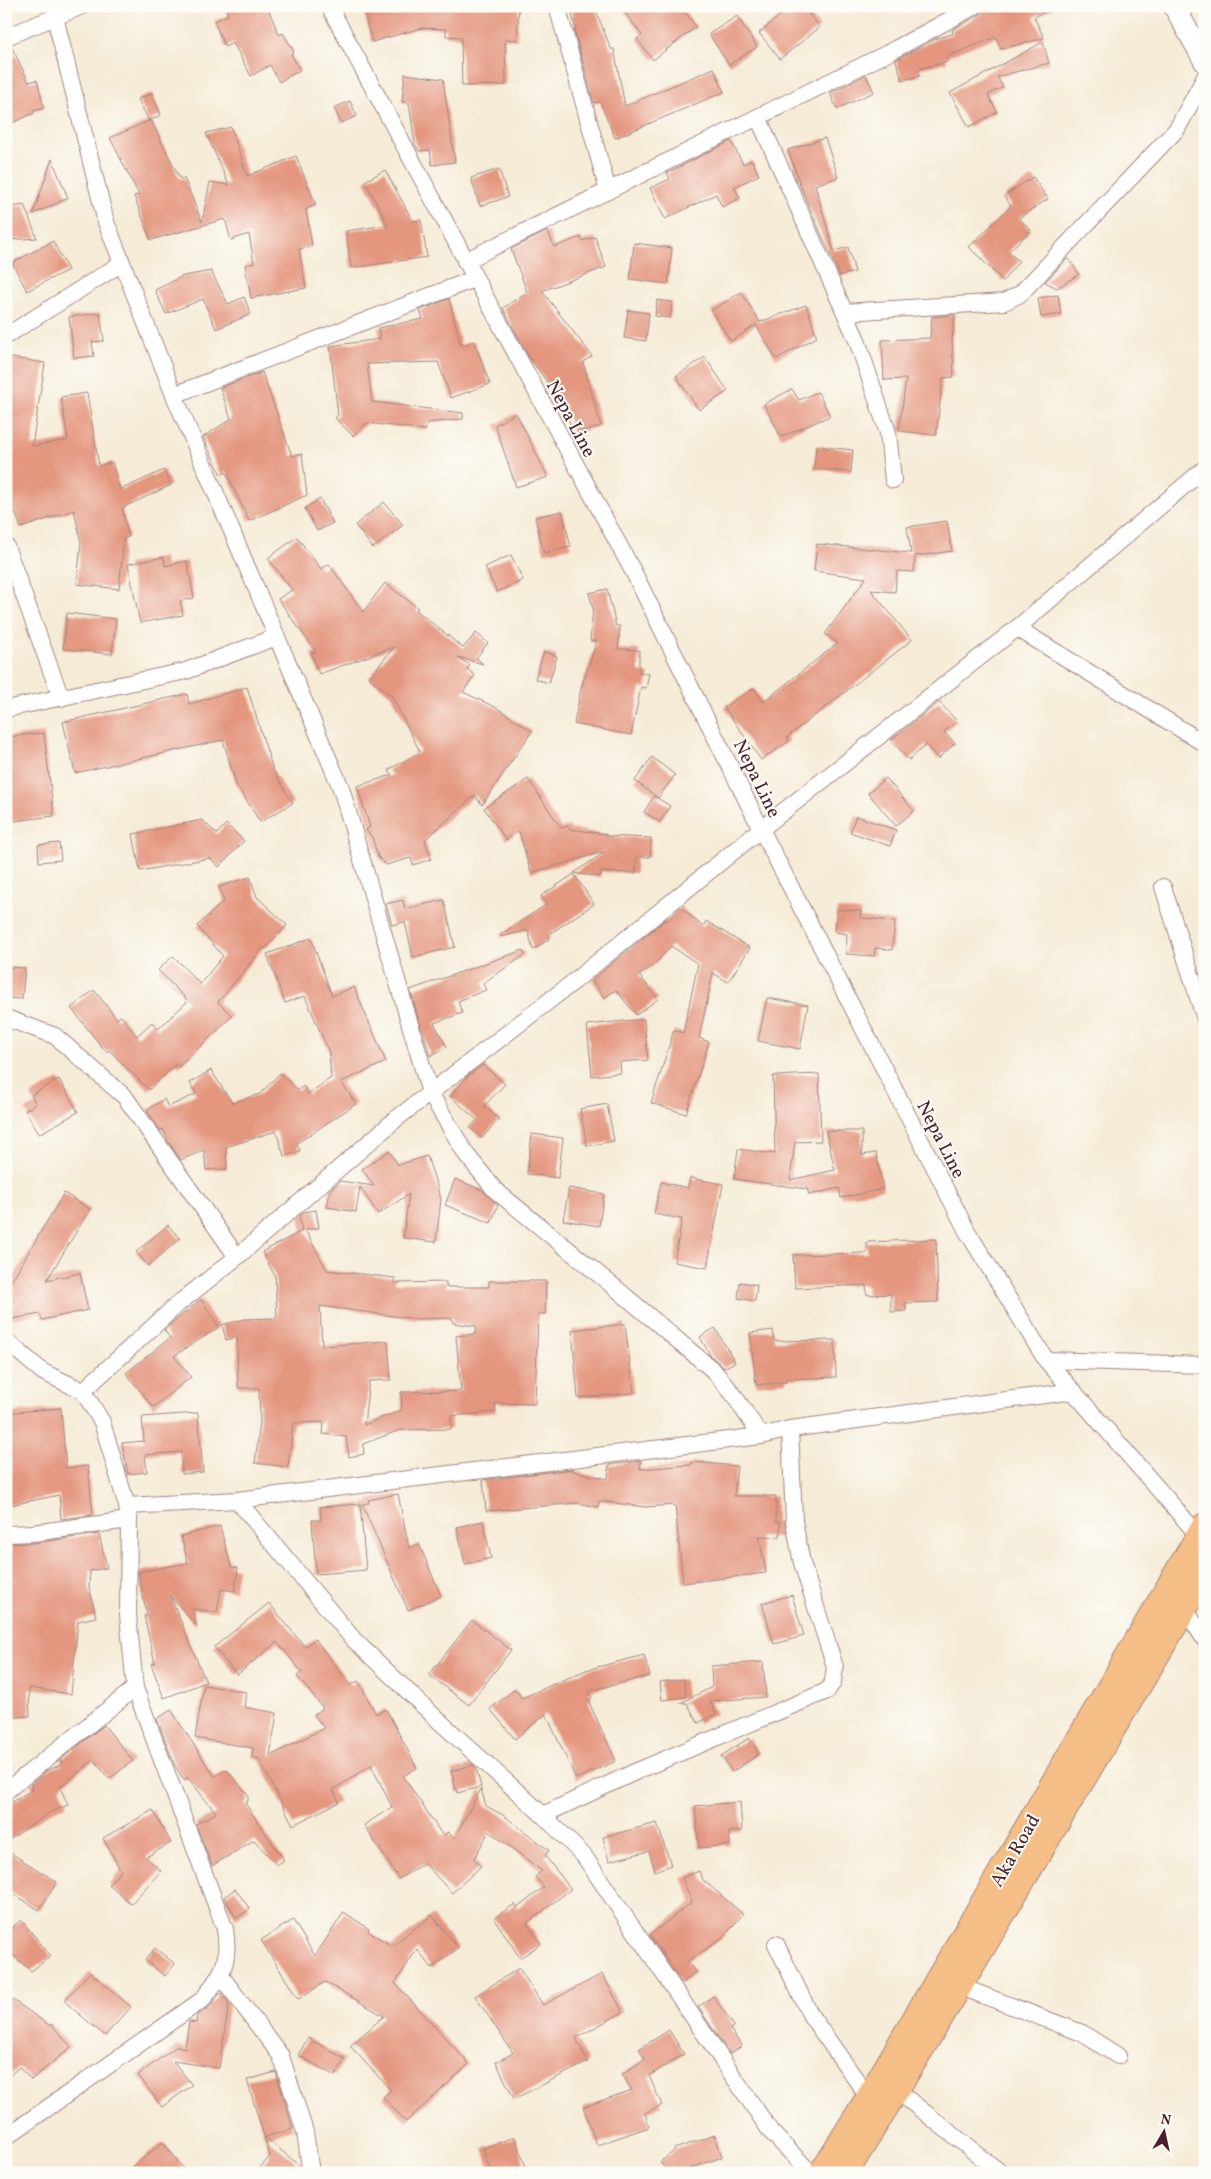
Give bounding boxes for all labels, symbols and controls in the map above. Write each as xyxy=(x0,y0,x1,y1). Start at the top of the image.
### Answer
street label: Nepa Line xyxy=(539,376,601,462)
street label: Nepa Line xyxy=(726,735,786,822)
street label: Nepa Line xyxy=(910,1097,971,1183)
street label: Aka Road xyxy=(984,1810,1047,1892)
north arrow xyxy=(1138,2106,1188,2156)
text: N xyxy=(1159,2110,1172,2131)

